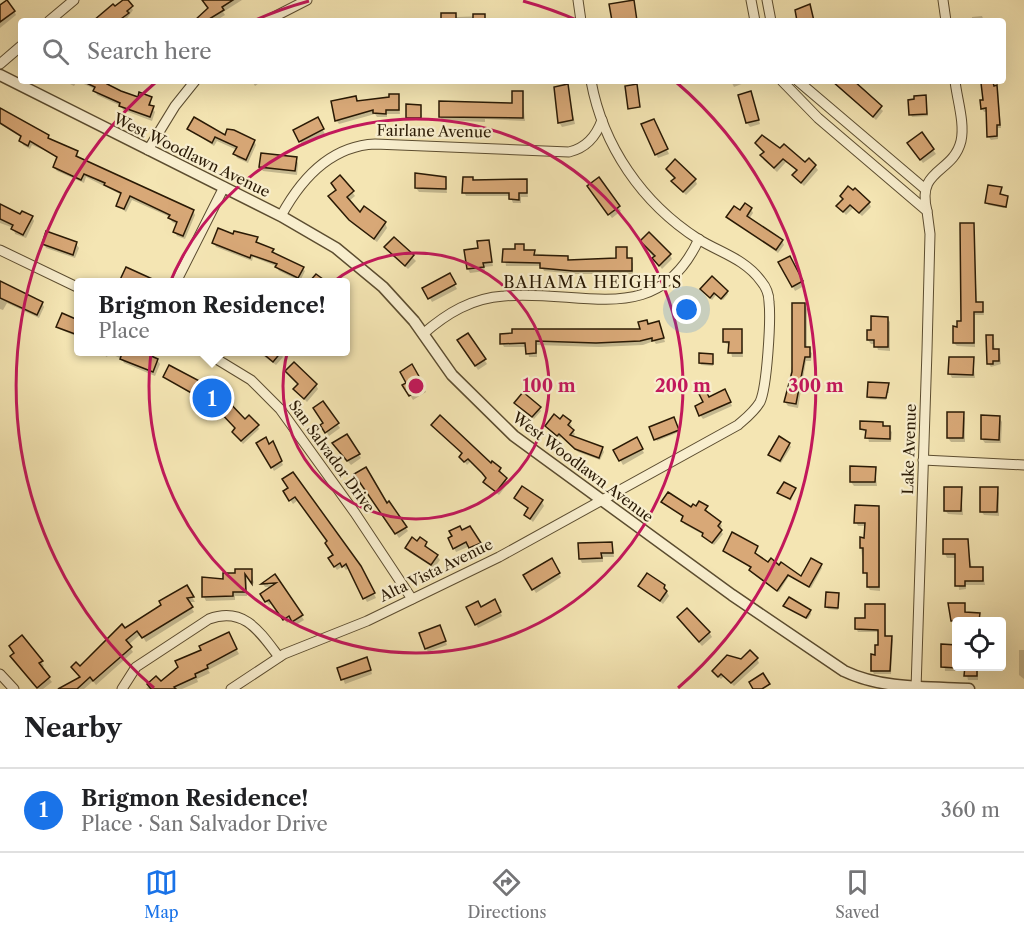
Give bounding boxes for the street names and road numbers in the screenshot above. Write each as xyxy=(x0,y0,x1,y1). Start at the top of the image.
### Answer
street label: West Woodlawn Avenue xyxy=(110,108,273,201)
street label: Fairlane Avenue xyxy=(376,120,492,142)
street label: San Salvador Drive xyxy=(285,396,379,516)
street label: Lake Avenue xyxy=(898,403,920,495)
street label: West Woodlawn Avenue xyxy=(508,407,657,526)
street label: Alta Vista Avenue xyxy=(375,534,496,606)

